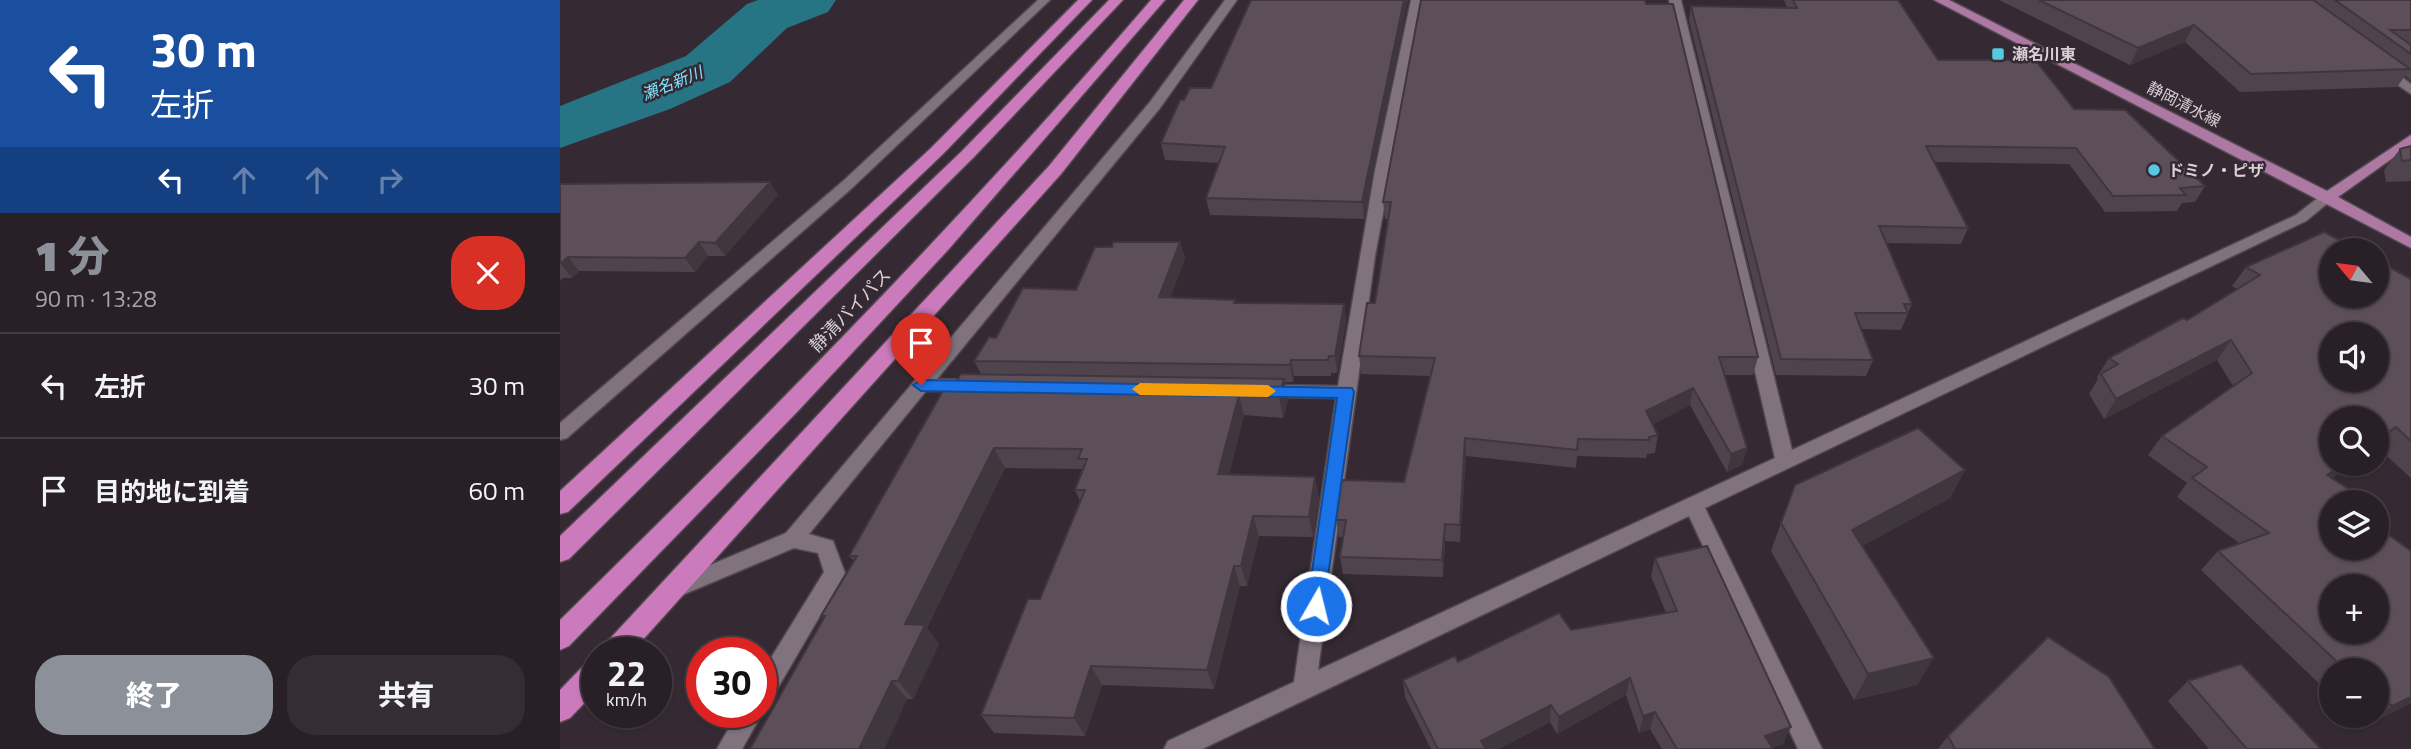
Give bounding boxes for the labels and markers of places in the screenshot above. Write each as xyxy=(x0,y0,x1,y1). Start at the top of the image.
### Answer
place label: 瀬名川東 xyxy=(2012,42,2076,66)
marker: 瀬名川東 xyxy=(1990,46,2006,62)
place label: ドミノ・ピザ xyxy=(2168,158,2264,182)
marker: ドミノ・ピザ xyxy=(2146,162,2162,178)
pin xyxy=(891,313,951,385)

